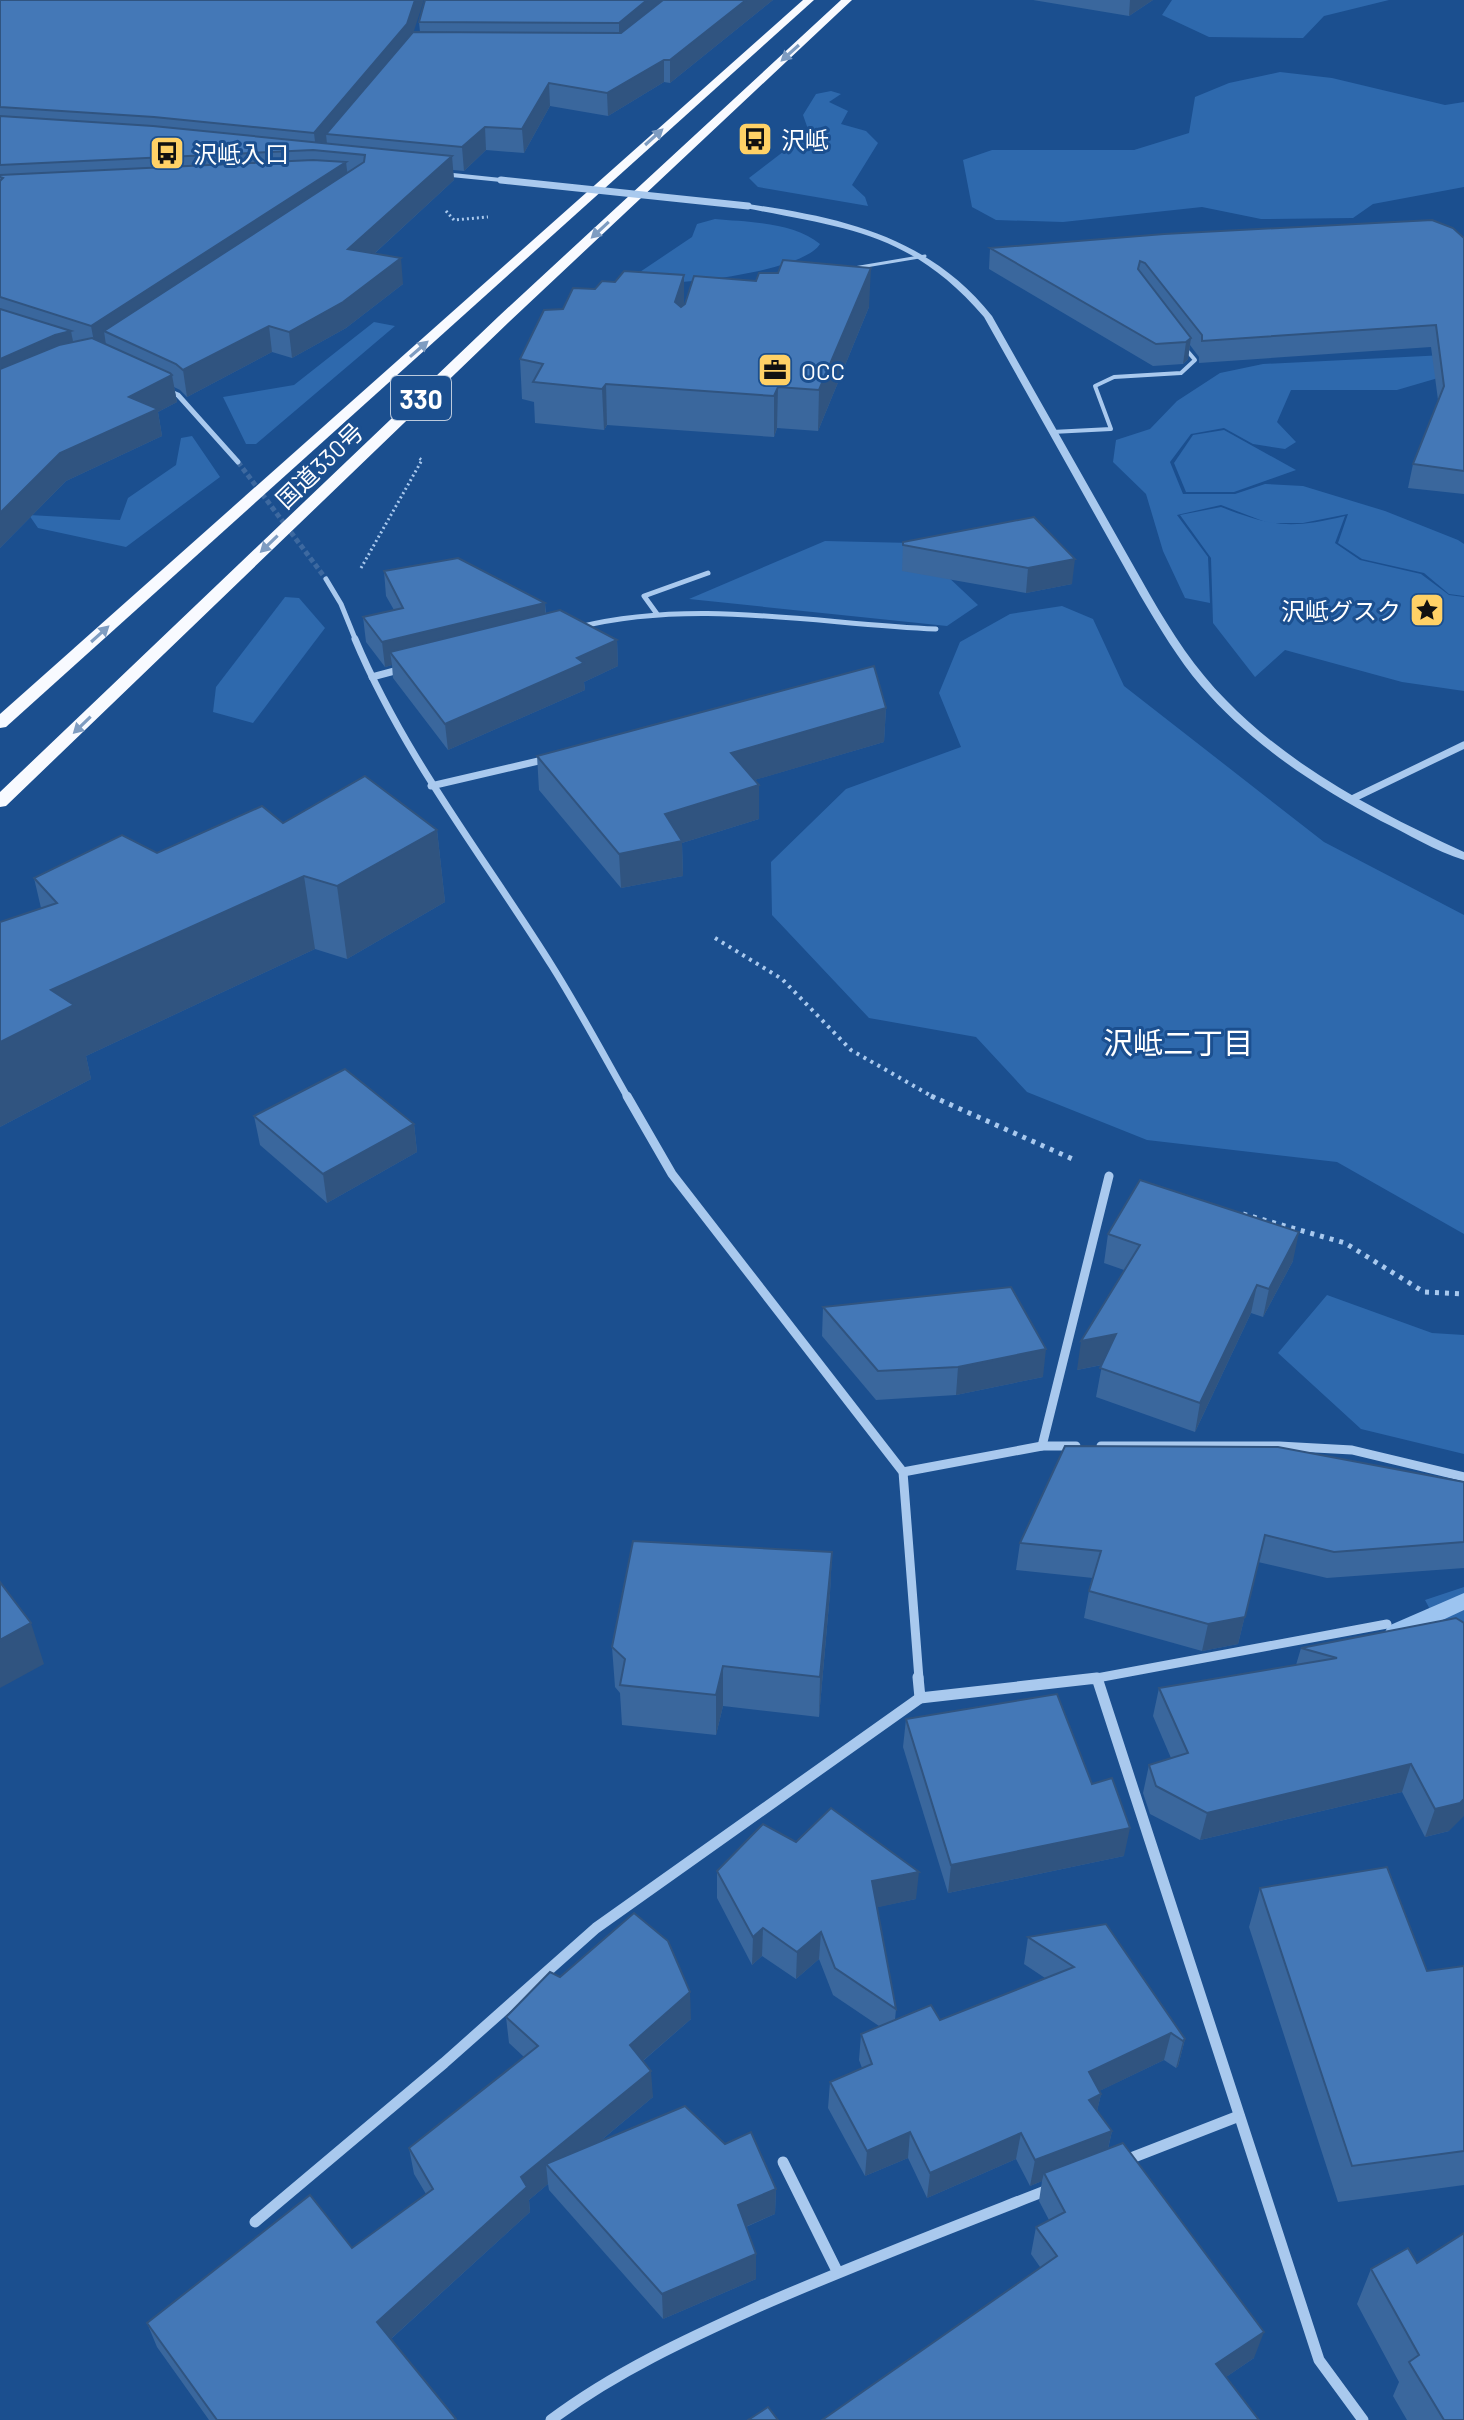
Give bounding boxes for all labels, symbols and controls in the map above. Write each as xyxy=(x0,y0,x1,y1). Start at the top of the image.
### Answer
one-way arrow xyxy=(780,43,799,61)
bus stop icon: 沢岻 xyxy=(736,120,774,158)
place label: 沢岻 xyxy=(781,125,829,154)
one-way arrow xyxy=(644,129,663,147)
bus stop icon: 沢岻入口 xyxy=(148,134,186,172)
place label: 沢岻入口 xyxy=(193,139,289,168)
one-way arrow xyxy=(590,221,609,239)
one-way arrow xyxy=(410,340,429,358)
office icon: OCC xyxy=(756,351,794,389)
place label: OCC xyxy=(801,356,845,385)
road number: 330 xyxy=(391,376,451,420)
street label: 国道330号 xyxy=(269,416,369,514)
one-way arrow xyxy=(260,534,279,553)
place icon: 沢岻グスク xyxy=(1408,591,1446,629)
place label: 沢岻グスク xyxy=(1281,596,1401,625)
one-way arrow xyxy=(90,625,109,643)
one-way arrow xyxy=(73,715,92,734)
district label: 沢岻二丁目 xyxy=(1103,1024,1253,1060)

